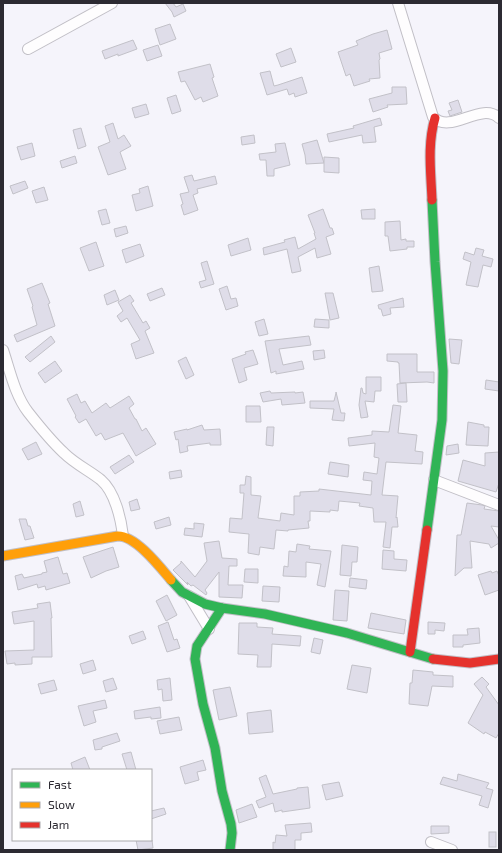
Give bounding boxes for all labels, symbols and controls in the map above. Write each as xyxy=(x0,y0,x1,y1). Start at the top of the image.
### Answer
legend xyxy=(12,769,152,841)
text: Fast xyxy=(48,777,72,791)
text: Slow xyxy=(48,797,75,811)
text: Jam xyxy=(48,817,69,831)

